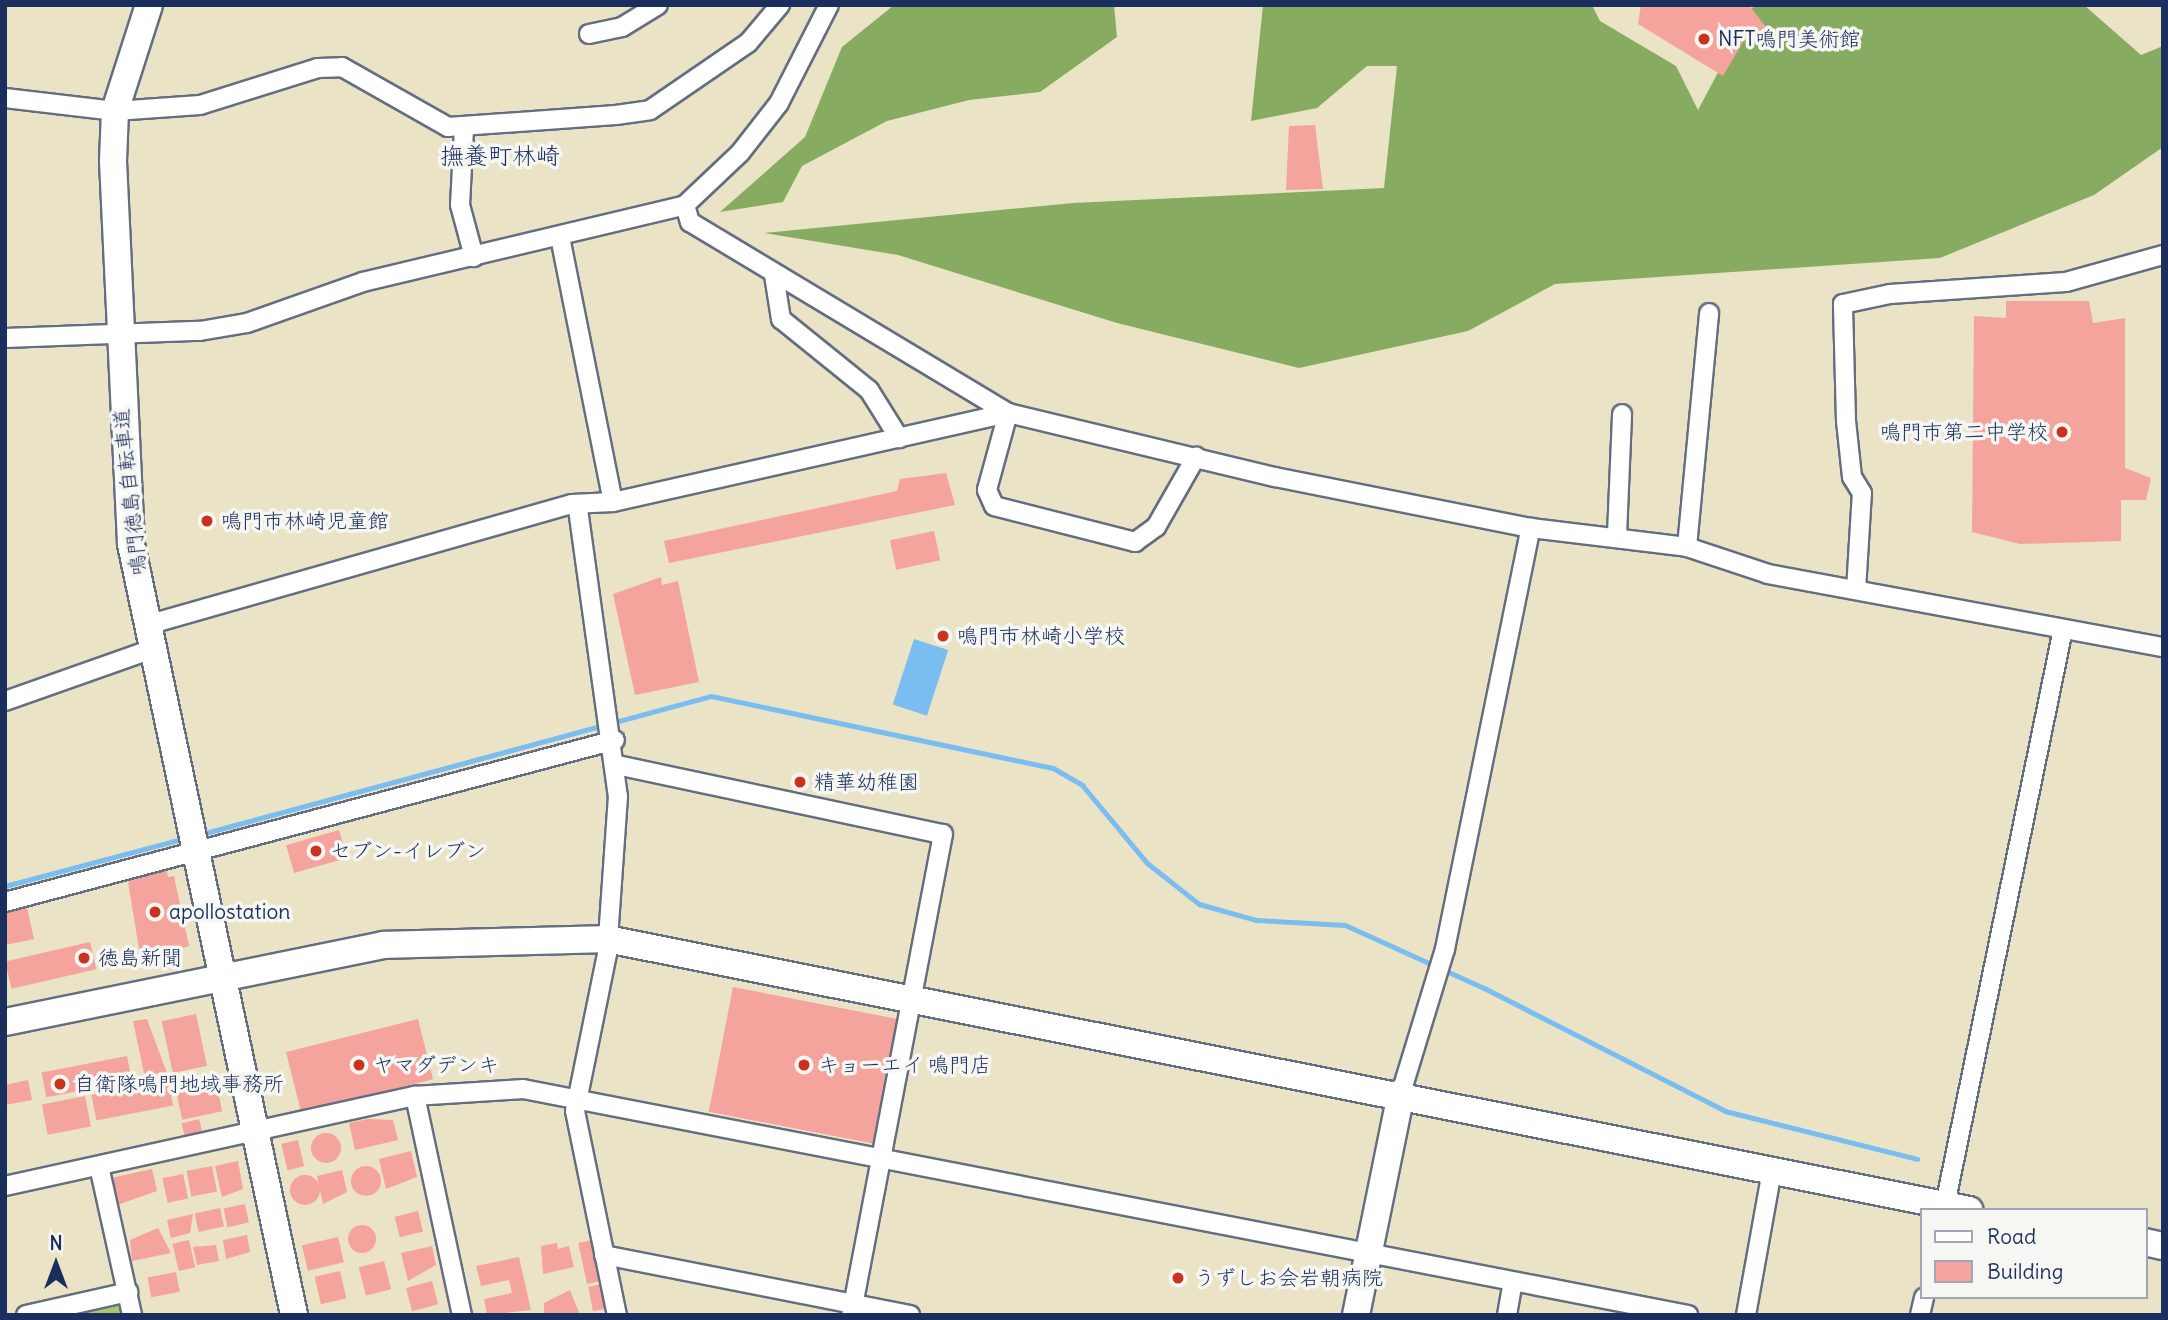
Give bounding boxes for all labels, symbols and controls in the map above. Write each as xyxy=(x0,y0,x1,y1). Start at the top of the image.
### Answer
place label: NFT鳴門美術館 xyxy=(1718,26,1860,52)
marker: NFT鳴門美術館 xyxy=(1696,31,1712,47)
district label: 撫養町林崎 xyxy=(440,142,560,170)
street label: 鳴門徳島自転車道 xyxy=(109,407,151,577)
place label: 鳴門市第二中学校 xyxy=(1880,419,2048,445)
marker: 鳴門市第二中学校 xyxy=(2054,424,2070,440)
place label: 鳴門市林崎児童館 xyxy=(221,508,389,534)
marker: 鳴門市林崎児童館 xyxy=(199,513,215,529)
place label: 鳴門市林崎小学校 xyxy=(957,623,1125,649)
marker: 鳴門市林崎小学校 xyxy=(935,628,951,644)
place label: 精華幼稚園 xyxy=(814,769,919,795)
marker: 精華幼稚園 xyxy=(792,774,808,790)
place label: セブン-イレブン xyxy=(330,838,486,864)
marker: セブン-イレブン xyxy=(308,843,324,859)
place label: apollostation xyxy=(169,899,290,925)
marker: apollostation xyxy=(147,904,163,920)
place label: 徳島新聞 xyxy=(98,945,182,971)
marker: 徳島新聞 xyxy=(76,950,92,966)
place label: ヤマダデンキ xyxy=(373,1052,499,1078)
place label: キョーエイ 鳴門店 xyxy=(818,1052,991,1078)
marker: ヤマダデンキ xyxy=(351,1057,367,1073)
marker: キョーエイ 鳴門店 xyxy=(796,1057,812,1073)
place label: 自衛隊鳴門地域事務所 xyxy=(74,1071,284,1097)
marker: 自衛隊鳴門地域事務所 xyxy=(52,1076,68,1092)
legend xyxy=(1920,1208,2147,1299)
text: Road xyxy=(1987,1223,2036,1250)
north arrow xyxy=(21,1229,91,1299)
text: N xyxy=(49,1231,63,1255)
text: Building xyxy=(1987,1258,2063,1285)
place label: うずしお会岩朝病院 xyxy=(1194,1265,1383,1291)
marker: うずしお会岩朝病院 xyxy=(1168,1268,1188,1288)

